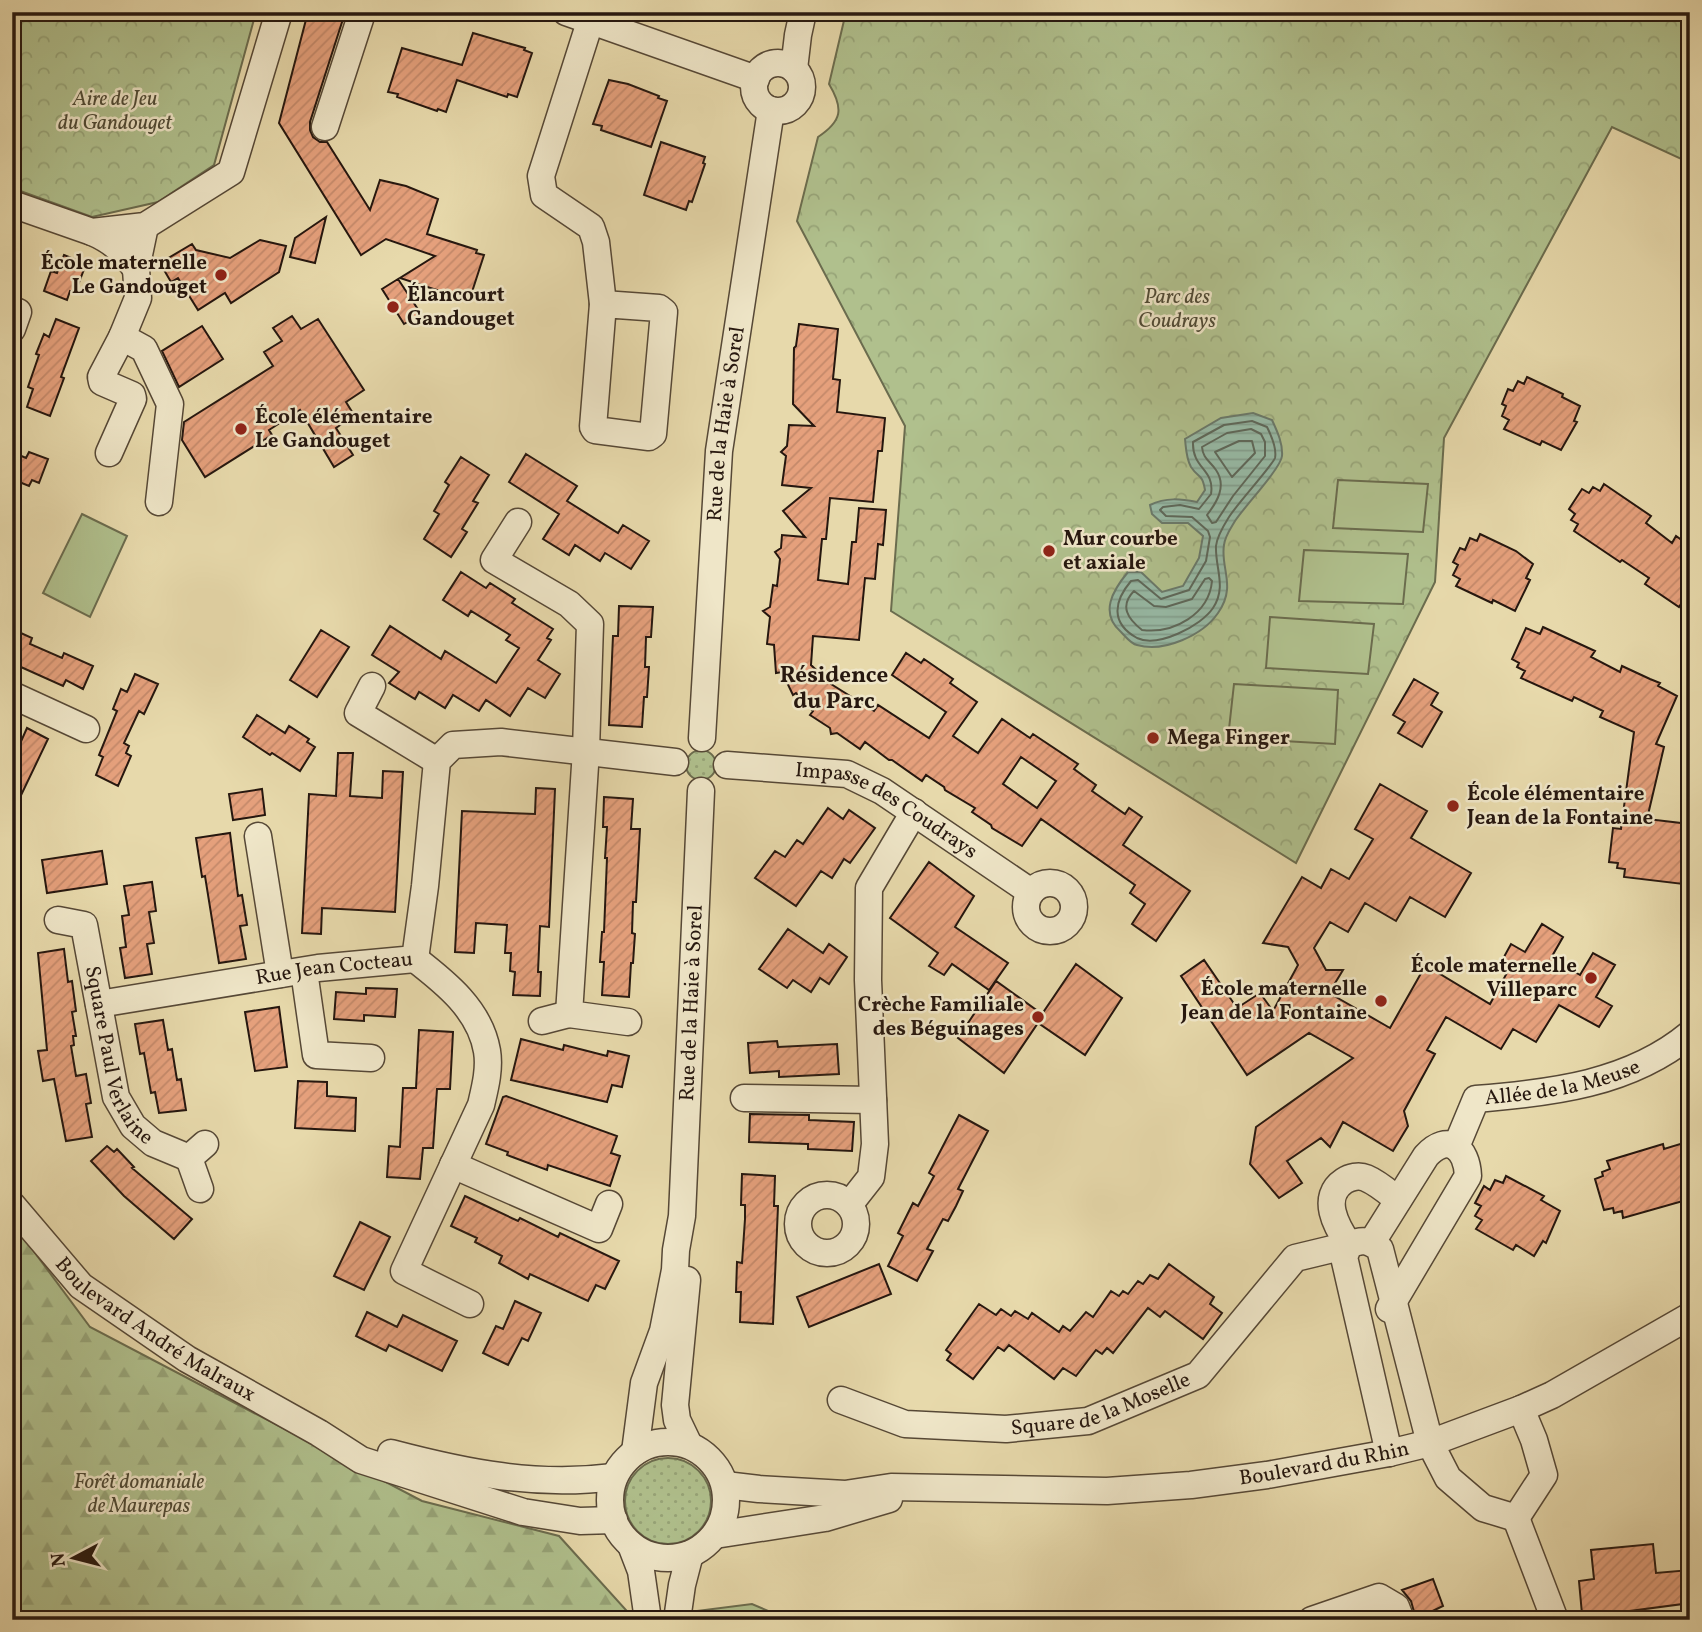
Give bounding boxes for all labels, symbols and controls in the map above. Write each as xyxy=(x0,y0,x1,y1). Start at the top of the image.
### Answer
park label: Aire de Jeu du Gandouget xyxy=(58,85,173,138)
place label: École maternelle Le Gandouget xyxy=(41,249,207,302)
marker: École maternelle Le Gandouget xyxy=(213,267,229,283)
place label: Élancourt Gandouget xyxy=(407,281,515,334)
park label: Parc des Coudrays xyxy=(1138,283,1216,336)
marker: Élancourt Gandouget xyxy=(385,299,401,315)
street label: Rue de la Haie à Sorel xyxy=(700,324,752,523)
place label: École élémentaire Le Gandouget xyxy=(255,403,432,456)
marker: École élémentaire Le Gandouget xyxy=(233,421,249,437)
place label: Mur courbe et axiale xyxy=(1063,525,1178,578)
marker: Mur courbe et axiale xyxy=(1041,543,1057,559)
district label: Résidence du Parc xyxy=(780,660,888,718)
place label: Mega Finger xyxy=(1167,724,1290,753)
marker: Mega Finger xyxy=(1145,730,1161,746)
street label: Impasse des Coudrays xyxy=(794,756,983,866)
place label: École élémentaire Jean de la Fontaine xyxy=(1466,780,1653,833)
marker: École élémentaire Jean de la Fontaine xyxy=(1445,798,1461,814)
street label: Rue de la Haie à Sorel xyxy=(673,904,710,1102)
street label: Rue Jean Cocteau xyxy=(253,945,414,993)
place label: École maternelle Villeparc xyxy=(1411,952,1577,1005)
street label: Square Paul Verlaine xyxy=(77,963,160,1152)
marker: École maternelle Villeparc xyxy=(1583,970,1599,986)
place label: École maternelle Jean de la Fontaine xyxy=(1180,975,1367,1028)
place label: Crèche Familiale des Béguinages xyxy=(858,991,1024,1044)
marker: École maternelle Jean de la Fontaine xyxy=(1373,993,1389,1009)
marker: Crèche Familiale des Béguinages xyxy=(1030,1009,1046,1025)
street label: Allée de la Meuse xyxy=(1483,1052,1645,1113)
street label: Boulevard André Malraux xyxy=(48,1251,261,1409)
street label: Square de la Moselle xyxy=(1009,1365,1195,1443)
street label: Boulevard du Rhin xyxy=(1237,1434,1412,1493)
park label: Forêt domaniale de Maurepas xyxy=(74,1468,205,1521)
north arrow xyxy=(38,1524,108,1594)
text: N xyxy=(45,1551,73,1568)

